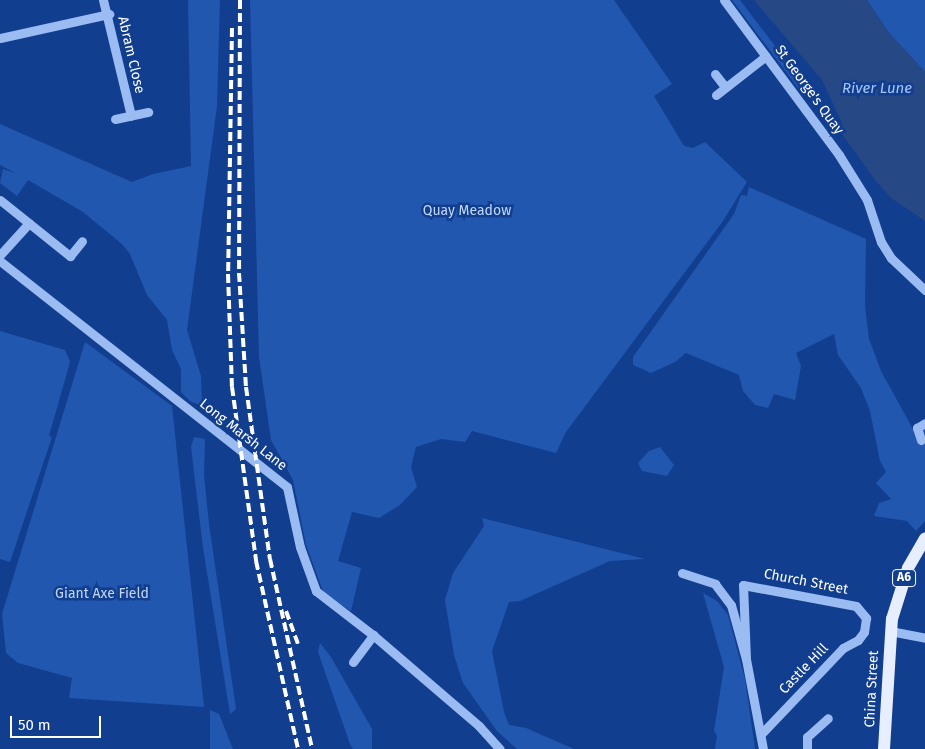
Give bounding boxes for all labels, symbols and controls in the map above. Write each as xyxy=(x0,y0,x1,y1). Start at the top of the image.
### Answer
street label: Abram Close xyxy=(114,15,148,95)
street label: St George's Quay xyxy=(771,42,847,138)
water label: River Lune xyxy=(842,80,912,98)
park label: Quay Meadow xyxy=(423,203,511,219)
street label: Long Marsh Lane xyxy=(196,396,290,474)
street label: Church Street xyxy=(762,566,850,598)
road number: A6 xyxy=(892,568,916,588)
park label: Giant Axe Field xyxy=(55,586,149,602)
street label: Castle Hill xyxy=(776,640,832,698)
street label: China Street xyxy=(862,650,882,728)
scale bar xyxy=(12,706,104,738)
text: 50 m xyxy=(18,716,51,734)

